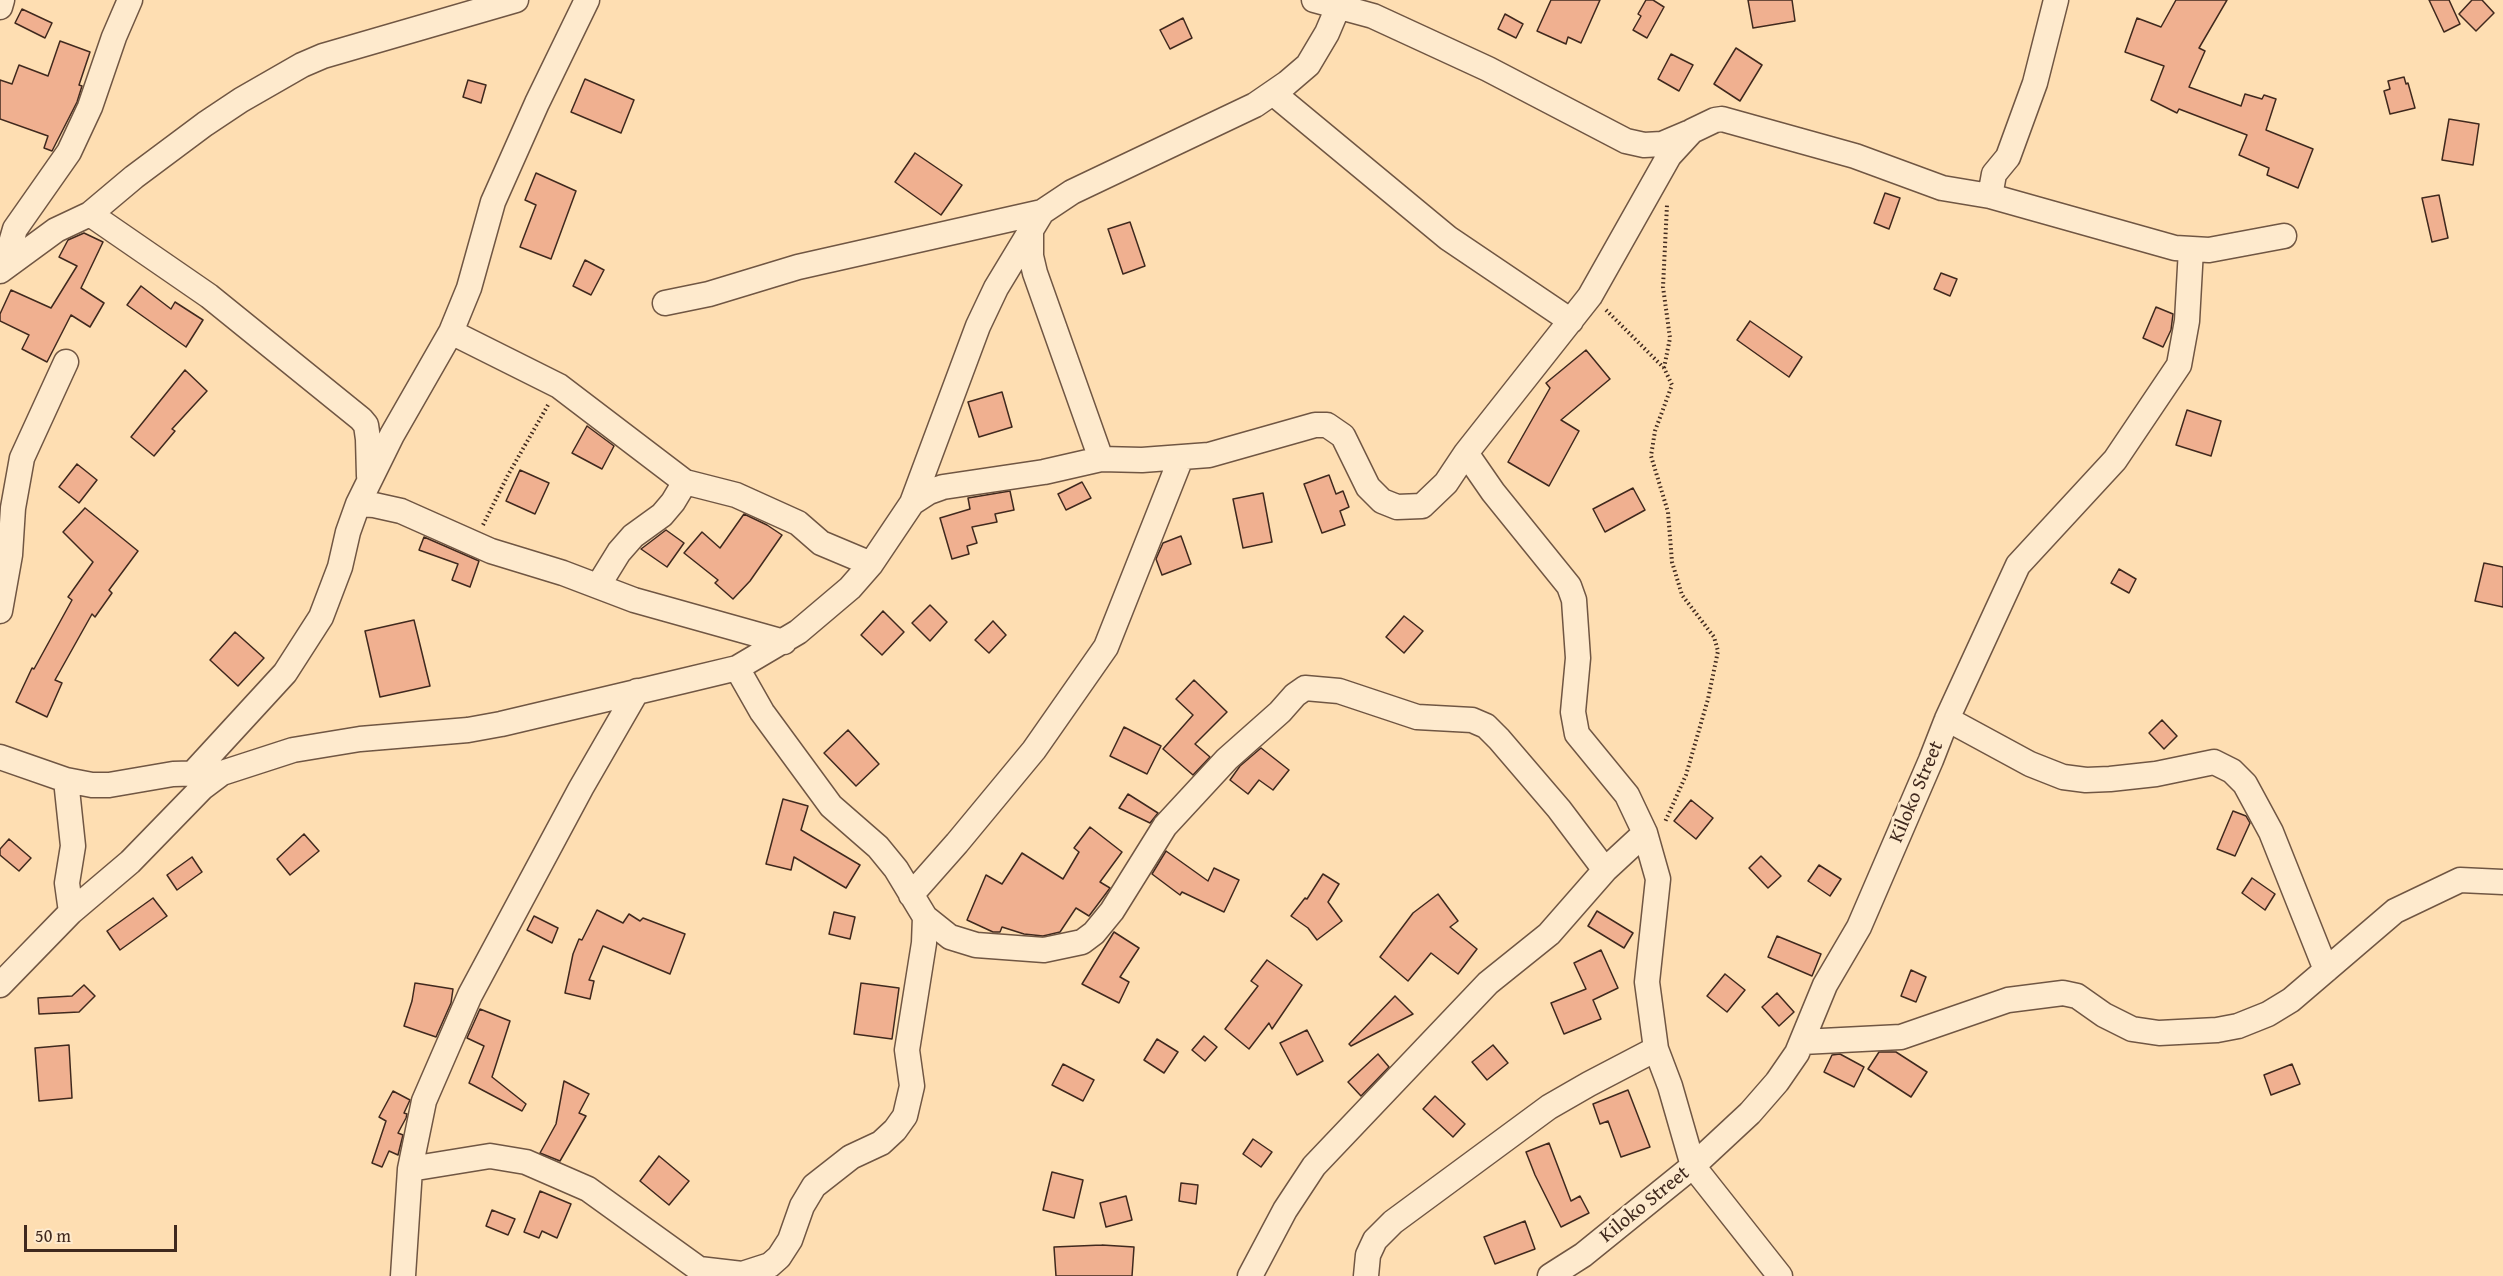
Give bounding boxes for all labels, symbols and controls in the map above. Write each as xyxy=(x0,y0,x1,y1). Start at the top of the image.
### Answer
street label: Kiloko Street xyxy=(1885,737,1949,847)
street label: Kiloko Street xyxy=(1595,1162,1695,1248)
scale bar xyxy=(27,1213,180,1251)
text: 50 m xyxy=(35,1222,71,1249)

